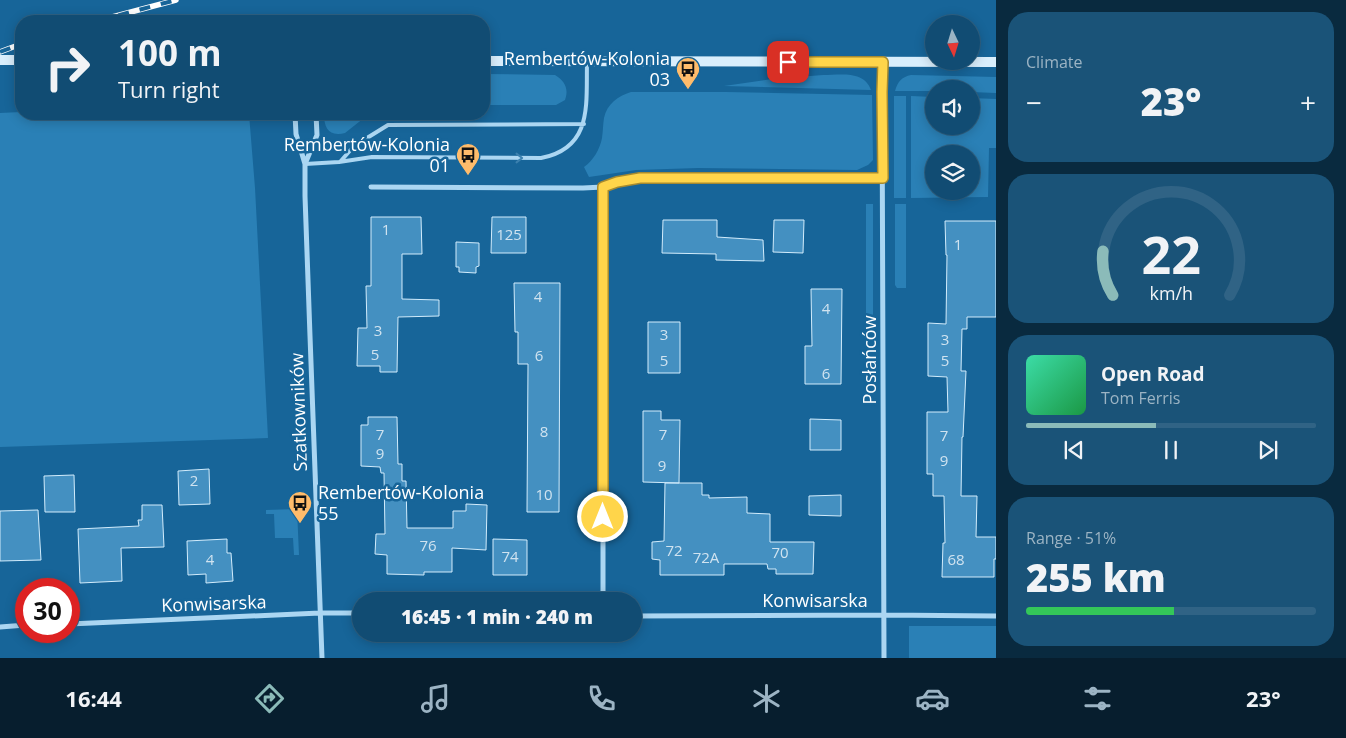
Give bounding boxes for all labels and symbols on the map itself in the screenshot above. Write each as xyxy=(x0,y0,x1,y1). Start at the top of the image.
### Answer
north arrow xyxy=(925,15,980,70)
pin xyxy=(767,41,809,83)
place label: Rembertów-Kolonia 03 xyxy=(504,46,670,91)
bus stop icon: Rembertów-Kolonia 03 xyxy=(675,56,701,90)
place label: Rembertów-Kolonia 01 xyxy=(284,132,450,177)
bus stop icon: Rembertów-Kolonia 01 xyxy=(455,142,481,176)
one-way arrow xyxy=(515,153,523,164)
house number: 1 xyxy=(382,219,390,239)
house number: 125 xyxy=(496,224,522,244)
house number: 1 xyxy=(954,234,962,254)
house number: 4 xyxy=(534,286,543,306)
house number: 4 xyxy=(822,298,831,318)
street label: Posłańców xyxy=(857,315,881,405)
house number: 3 xyxy=(374,320,382,340)
house number: 3 xyxy=(660,324,668,344)
house number: 3 xyxy=(941,329,949,349)
house number: 5 xyxy=(371,344,379,364)
house number: 6 xyxy=(535,345,543,365)
house number: 5 xyxy=(660,350,668,370)
house number: 5 xyxy=(941,350,949,370)
street label: Szatkowników xyxy=(284,352,312,472)
house number: 6 xyxy=(822,363,830,383)
house number: 8 xyxy=(540,421,548,441)
house number: 7 xyxy=(376,424,384,444)
house number: 7 xyxy=(659,424,667,444)
house number: 7 xyxy=(940,425,948,445)
house number: 9 xyxy=(376,443,384,463)
house number: 9 xyxy=(940,450,948,470)
house number: 9 xyxy=(658,455,666,475)
house number: 2 xyxy=(190,470,198,490)
place label: Rembertów-Kolonia 55 xyxy=(318,480,484,525)
house number: 10 xyxy=(535,484,553,504)
bus stop icon: Rembertów-Kolonia 55 xyxy=(287,490,313,524)
position arrow xyxy=(576,490,628,542)
house number: 76 xyxy=(419,535,437,555)
house number: 72 xyxy=(665,540,683,560)
house number: 70 xyxy=(771,542,789,562)
house number: 74 xyxy=(501,546,519,566)
house number: 72A xyxy=(693,547,720,567)
house number: 4 xyxy=(206,549,215,569)
house number: 68 xyxy=(947,549,965,569)
speed limit sign: 30 xyxy=(15,578,80,643)
street label: Konwisarska xyxy=(762,588,868,612)
street label: Konwisarska xyxy=(161,589,267,617)

